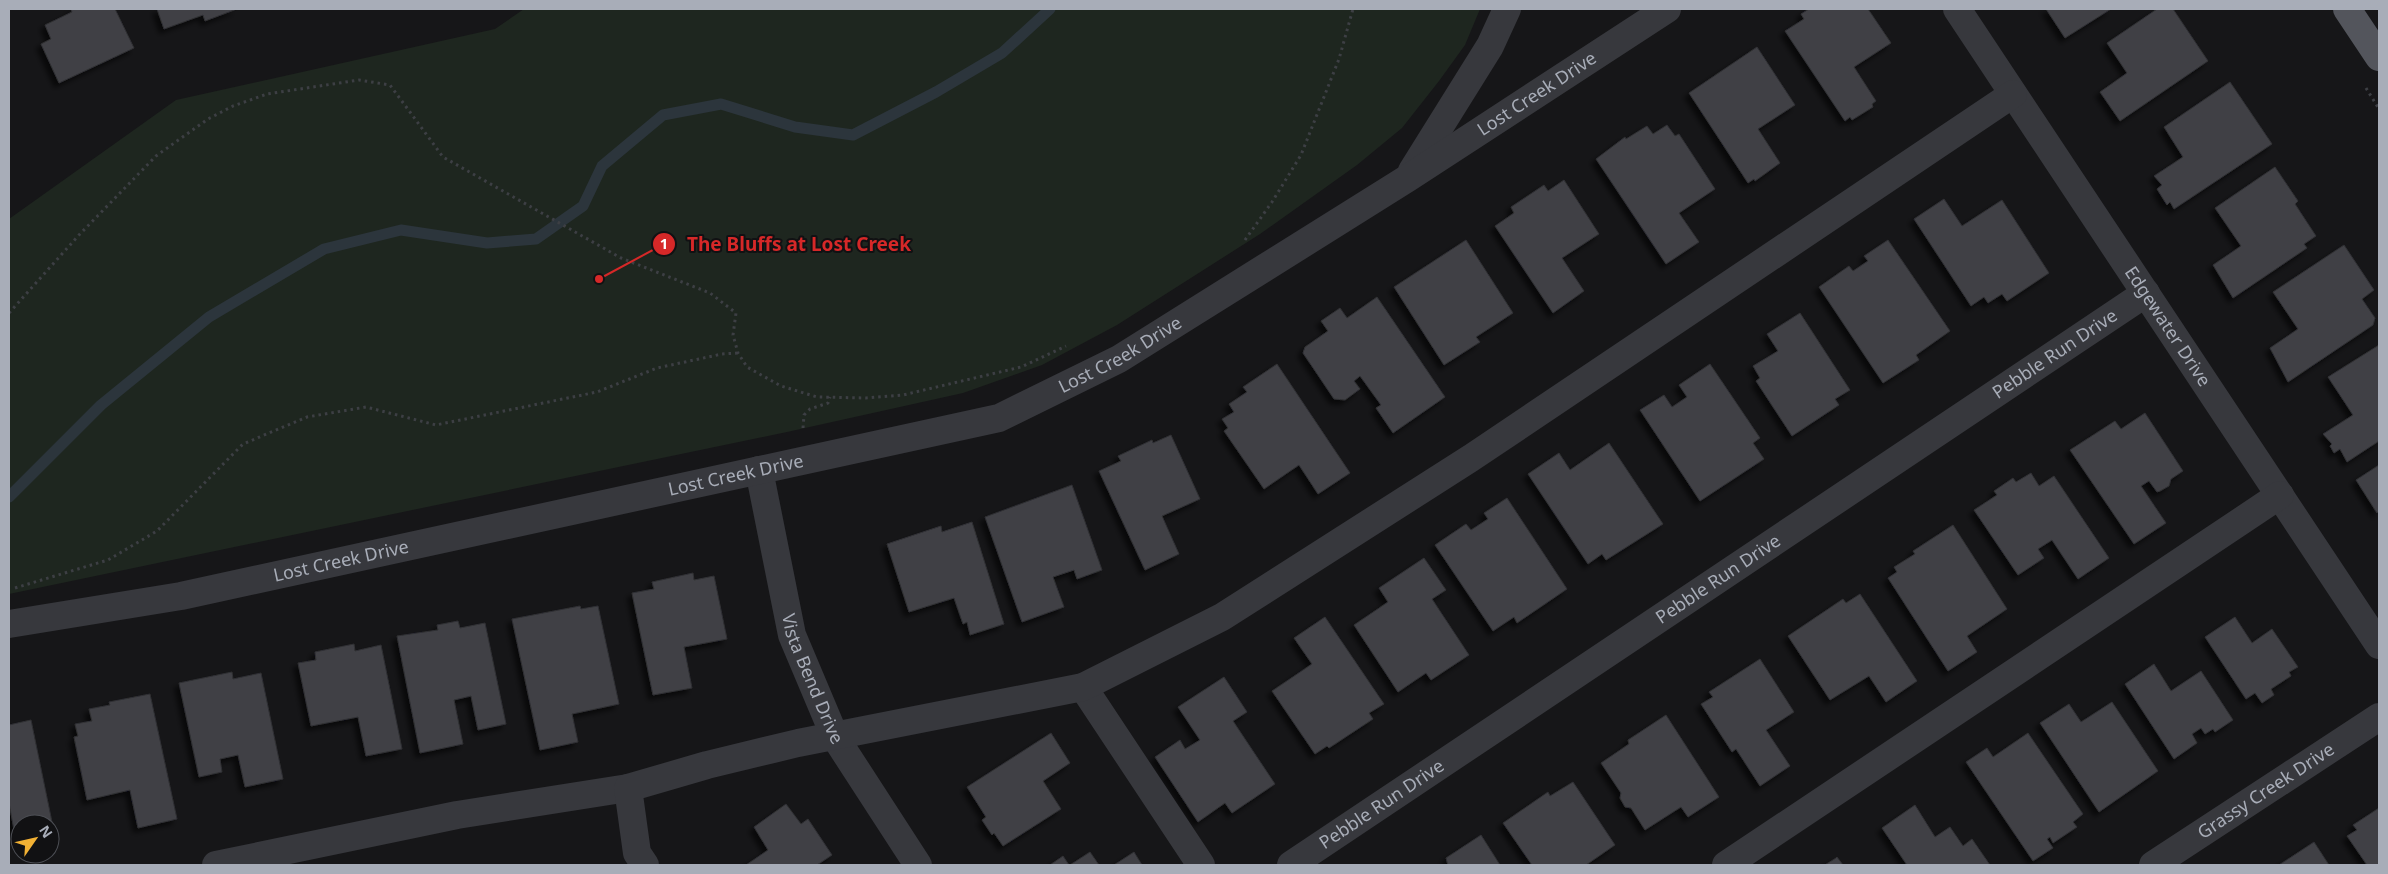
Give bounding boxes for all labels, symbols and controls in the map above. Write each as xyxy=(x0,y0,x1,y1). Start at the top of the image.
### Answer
street label: Lost Creek Drive xyxy=(1472,45,1601,141)
callout: The Bluffs at Lost Creek xyxy=(652,227,921,261)
text: The Bluffs at Lost Creek xyxy=(687,231,911,257)
text: 1 xyxy=(660,233,668,253)
street label: Edgewater Drive xyxy=(2120,261,2217,391)
street label: Pebble Run Drive xyxy=(1987,303,2121,404)
street label: Lost Creek Drive xyxy=(1054,310,1186,398)
street label: Lost Creek Drive xyxy=(666,448,805,501)
street label: Pebble Run Drive xyxy=(1651,528,1785,629)
street label: Lost Creek Drive xyxy=(271,534,411,587)
street label: Vista Bend Drive xyxy=(777,611,849,748)
street label: Grassy Creek Drive xyxy=(2192,737,2338,844)
street label: Pebble Run Drive xyxy=(1314,753,1448,854)
north arrow xyxy=(10,814,60,864)
text: N xyxy=(35,821,57,841)

